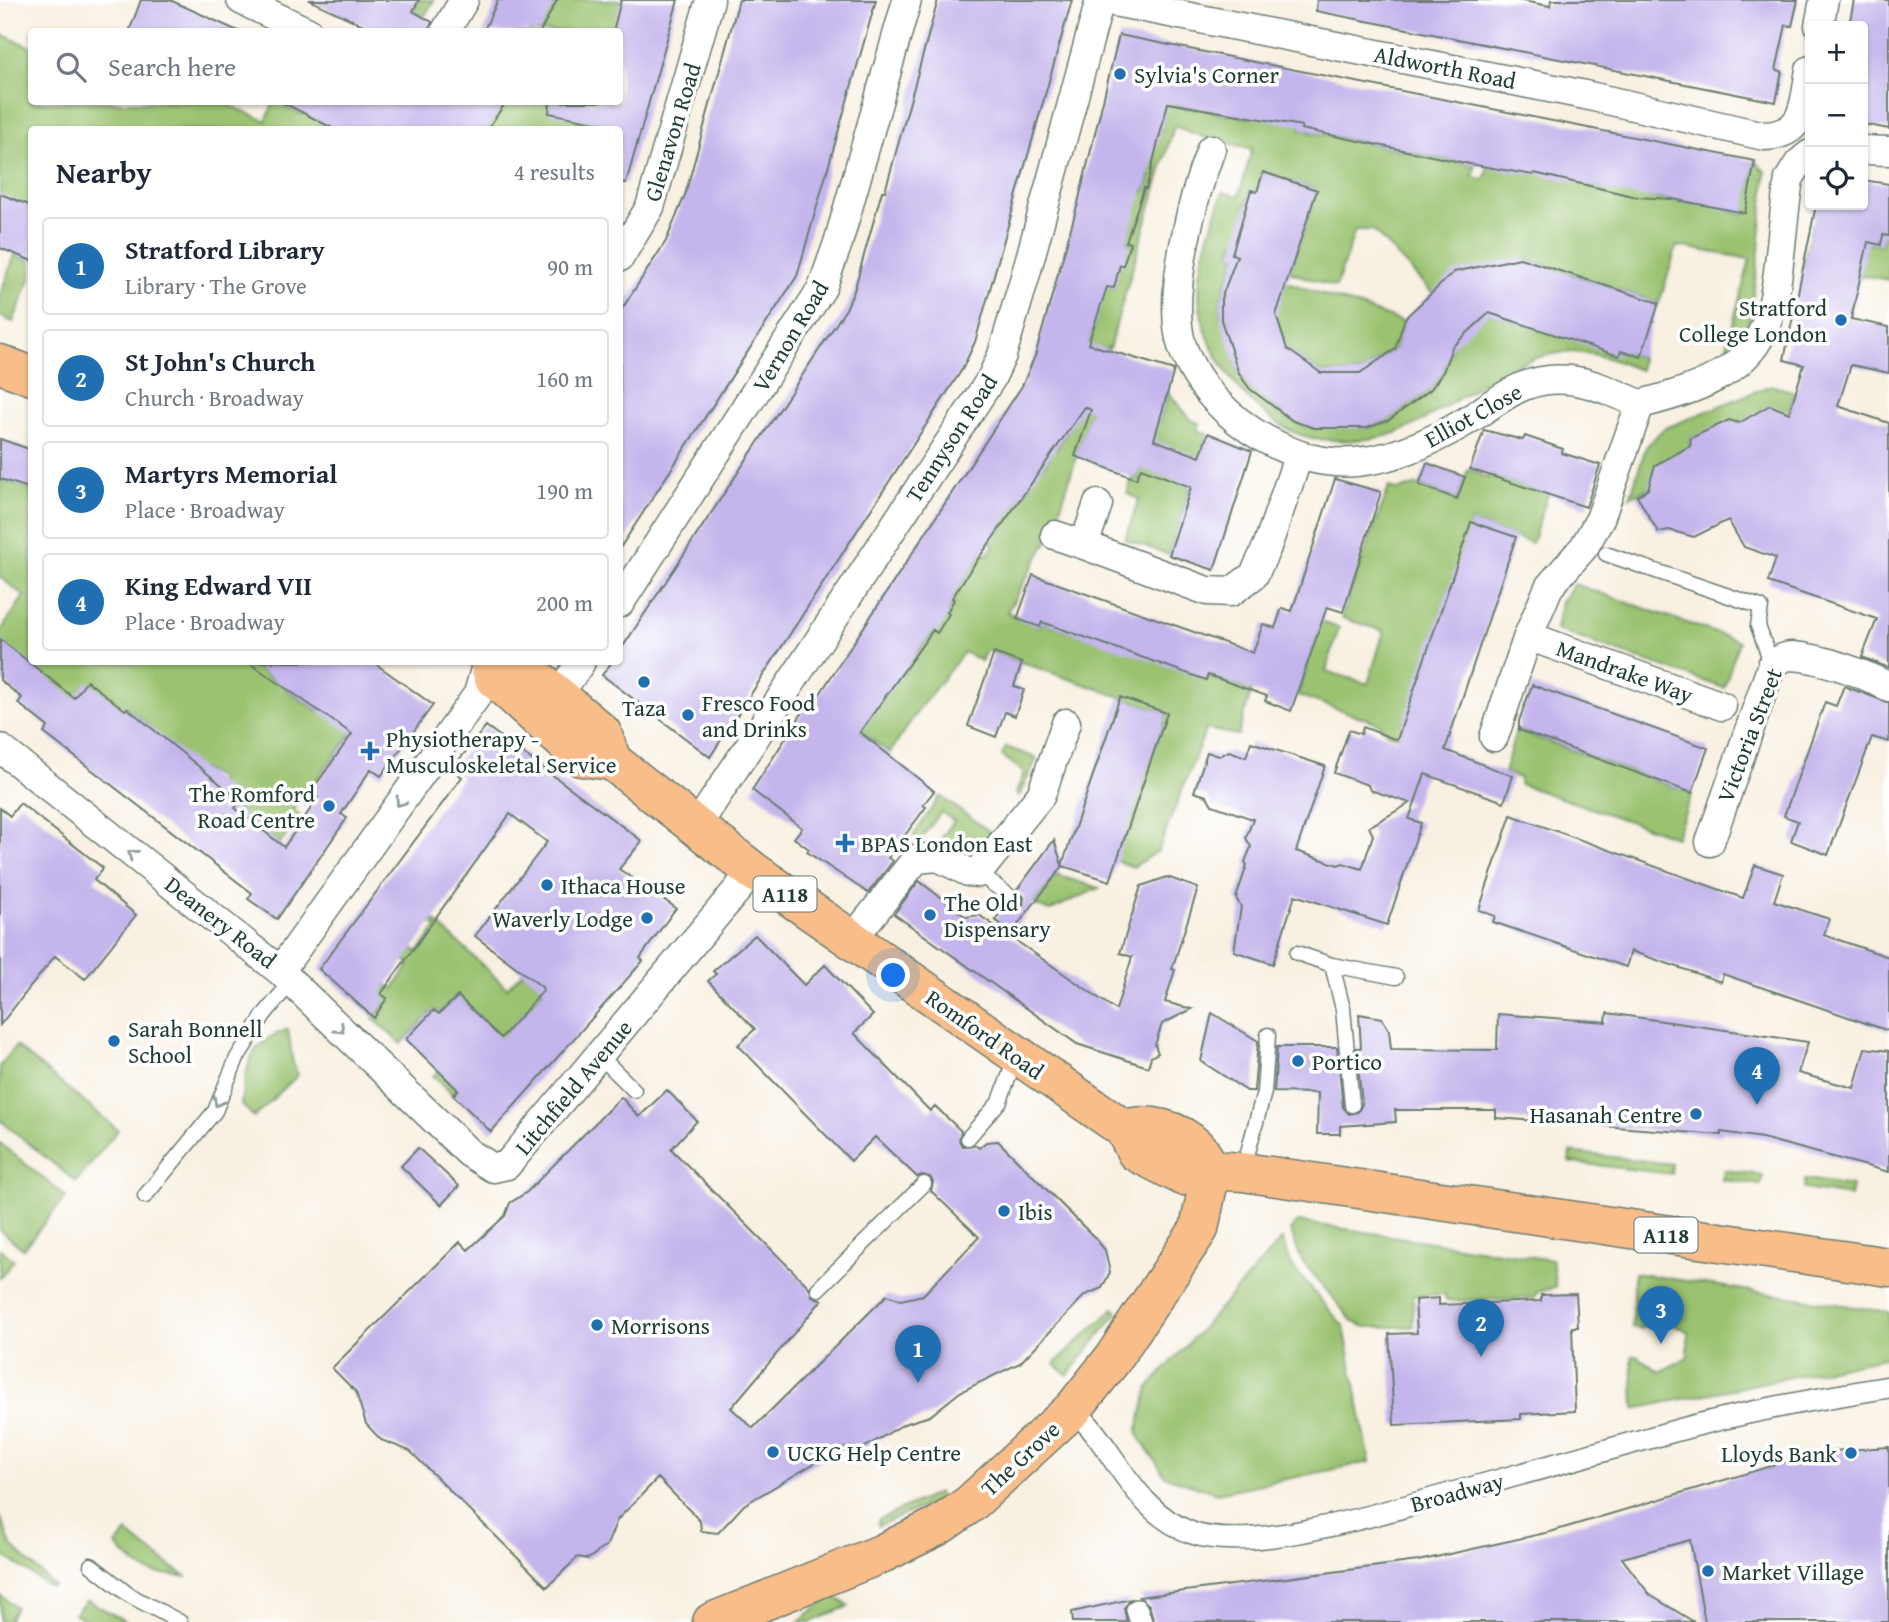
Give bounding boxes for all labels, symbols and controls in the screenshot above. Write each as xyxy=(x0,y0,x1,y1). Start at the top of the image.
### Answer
map controls xyxy=(1805,21,1868,210)
button: + xyxy=(1805,21,1868,84)
search box xyxy=(28,28,623,105)
street label: Aldworth Road xyxy=(1371,37,1520,97)
text: Search here xyxy=(108,47,236,86)
icon: search xyxy=(52,48,90,86)
street label: Glenavon Road xyxy=(635,58,709,205)
place label: Sylvia's Corner xyxy=(1134,58,1279,91)
marker: Sylvia's Corner xyxy=(1112,66,1128,82)
button: − xyxy=(1805,84,1868,147)
button: locate xyxy=(1805,147,1868,210)
text: Nearby xyxy=(56,150,152,194)
text: 4 results xyxy=(514,155,595,188)
text: Stratford Library xyxy=(125,230,325,269)
text: 1 xyxy=(75,250,87,283)
text: 90 m xyxy=(547,250,593,283)
text: Library · The Grove xyxy=(125,269,307,302)
street label: Vernon Road xyxy=(744,273,837,398)
place label: Stratford College London xyxy=(1679,291,1828,350)
marker: Stratford College London xyxy=(1833,312,1849,328)
text: St John's Church xyxy=(125,342,315,381)
text: 2 xyxy=(75,362,87,395)
text: 160 m xyxy=(536,362,593,395)
street label: Tennyson Road xyxy=(897,367,1005,509)
street label: Elliot Close xyxy=(1418,375,1528,455)
text: Church · Broadway xyxy=(125,381,304,414)
text: Martyrs Memorial xyxy=(125,454,337,493)
text: 3 xyxy=(75,474,87,507)
text: 190 m xyxy=(536,474,593,507)
text: Place · Broadway xyxy=(125,493,285,526)
text: King Edward VII xyxy=(125,566,312,605)
text: 4 xyxy=(75,586,87,619)
text: 200 m xyxy=(536,586,593,619)
text: Place · Broadway xyxy=(125,605,285,638)
street label: Mandrake Way xyxy=(1552,631,1698,711)
street label: Victoria Street xyxy=(1708,663,1790,807)
marker: Taza xyxy=(636,674,652,690)
place label: Fresco Food and Drinks xyxy=(702,686,816,745)
place label: Taza xyxy=(622,691,666,724)
marker: Fresco Food and Drinks xyxy=(680,707,696,723)
place label: Physiotherapy - Musculoskeletal Service xyxy=(386,722,617,781)
marker: Physiotherapy - Musculoskeletal Service xyxy=(360,741,380,761)
place label: The Romford Road Centre xyxy=(189,777,316,836)
one-way arrow xyxy=(396,794,409,807)
marker: The Romford Road Centre xyxy=(321,798,337,814)
place label: BPAS London East xyxy=(861,827,1033,860)
marker: BPAS London East xyxy=(835,833,855,853)
one-way arrow xyxy=(128,849,140,862)
street label: Deanery Road xyxy=(158,868,284,977)
place label: Ithaca House xyxy=(561,869,685,902)
road number: A118 xyxy=(754,876,816,912)
marker: Ithaca House xyxy=(539,877,555,893)
place label: The Old Dispensary xyxy=(944,886,1051,945)
place label: Waverly Lodge xyxy=(492,902,633,935)
marker: The Old Dispensary xyxy=(922,907,938,923)
marker: Waverly Lodge xyxy=(639,910,655,926)
your location xyxy=(876,958,910,992)
street label: Romford Road xyxy=(919,981,1051,1087)
place label: Sarah Bonnell School xyxy=(128,1012,263,1071)
street label: Litchfield Avenue xyxy=(506,1012,640,1162)
one-way arrow xyxy=(332,1021,345,1034)
marker: Sarah Bonnell School xyxy=(106,1033,122,1049)
place label: Portico xyxy=(1312,1045,1382,1078)
pin: 4 xyxy=(1734,1047,1780,1105)
marker: Portico xyxy=(1290,1053,1306,1069)
one-way arrow xyxy=(213,1095,227,1108)
place label: Hasanah Centre xyxy=(1530,1098,1682,1131)
marker: Hasanah Centre xyxy=(1688,1106,1704,1122)
place label: Ibis xyxy=(1018,1195,1053,1228)
marker: Ibis xyxy=(996,1203,1012,1219)
road number: A118 xyxy=(1634,1218,1698,1252)
pin: 3 xyxy=(1638,1286,1684,1344)
pin: 2 xyxy=(1458,1299,1504,1357)
place label: Morrisons xyxy=(611,1309,710,1342)
marker: Morrisons xyxy=(589,1317,605,1333)
pin: 1 xyxy=(895,1325,941,1383)
street label: The Grove xyxy=(973,1413,1067,1503)
place label: UCKG Help Centre xyxy=(787,1436,961,1469)
place label: Lloyds Bank xyxy=(1721,1437,1837,1470)
marker: UCKG Help Centre xyxy=(765,1444,781,1460)
marker: Lloyds Bank xyxy=(1843,1445,1859,1461)
street label: Broadway xyxy=(1407,1464,1508,1520)
place label: Market Village xyxy=(1722,1555,1864,1588)
marker: Market Village xyxy=(1700,1563,1716,1579)

